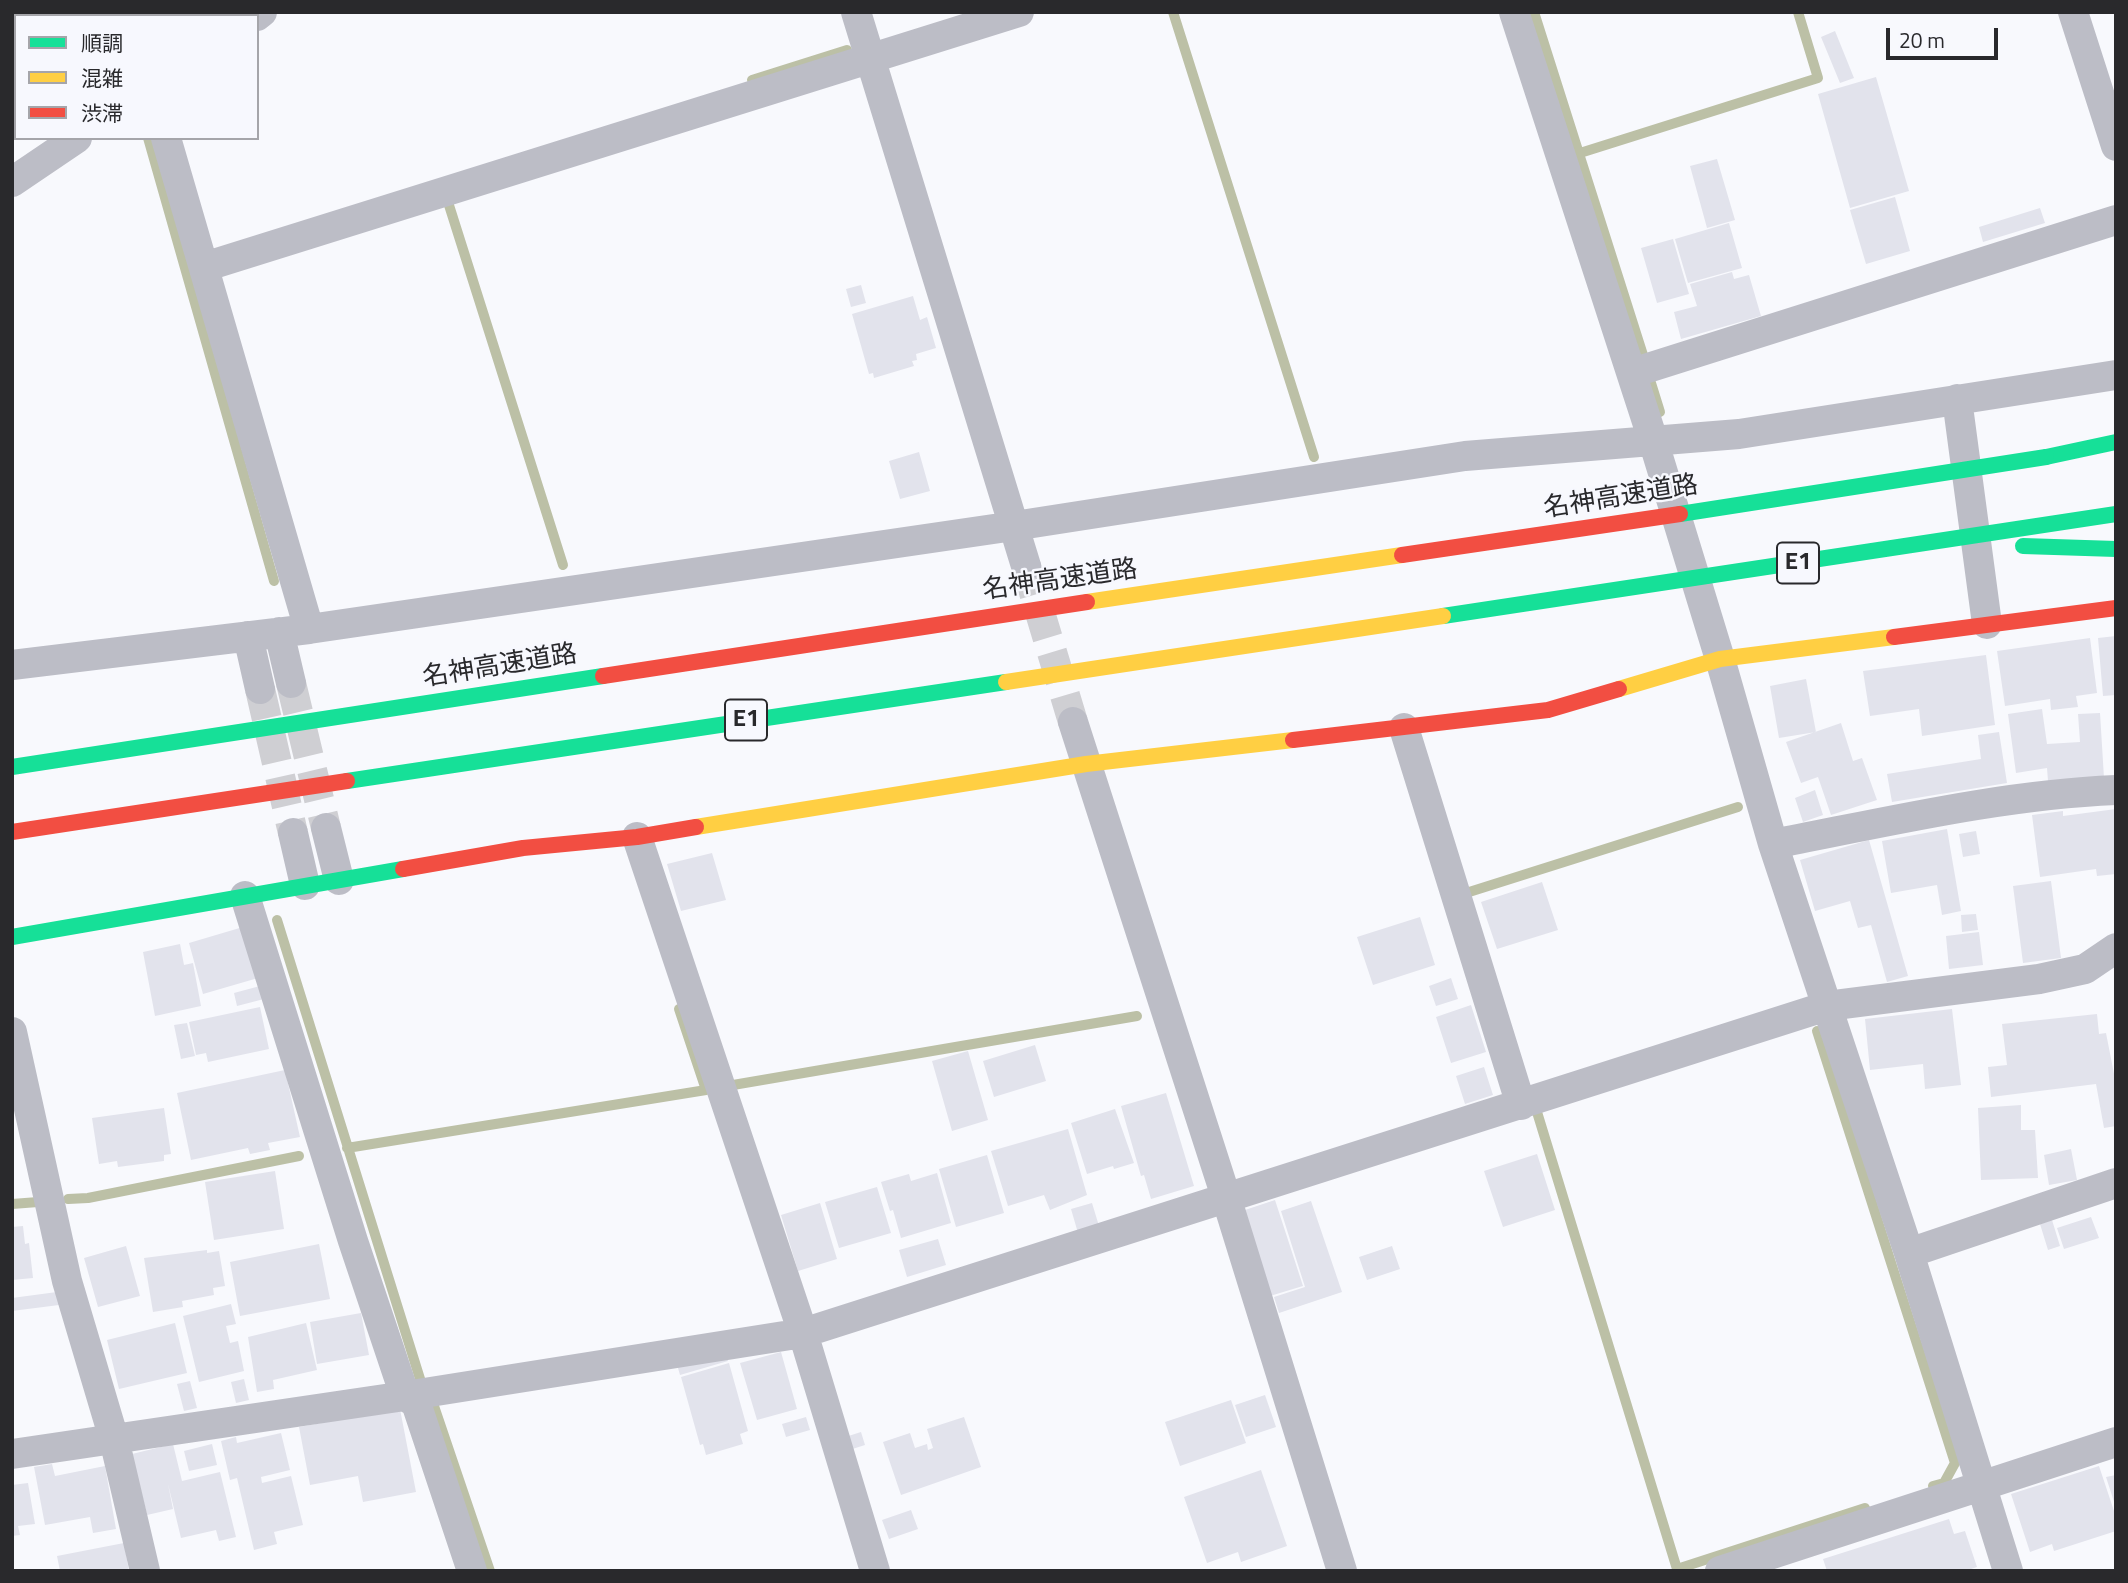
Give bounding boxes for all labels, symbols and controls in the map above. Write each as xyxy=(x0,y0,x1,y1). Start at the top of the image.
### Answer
legend xyxy=(14,14,259,140)
scale bar xyxy=(1890,14,2002,58)
text: 20 m xyxy=(1899,24,1945,56)
text: 順調 xyxy=(81,27,123,59)
text: 混雑 xyxy=(81,62,123,94)
text: 渋滞 xyxy=(81,97,123,129)
street label: 名神高速道路 xyxy=(1542,470,1700,526)
road number: E1 xyxy=(1777,542,1819,584)
street label: 名神高速道路 xyxy=(981,555,1139,607)
street label: 名神高速道路 xyxy=(421,639,579,695)
road number: E1 xyxy=(725,700,767,740)

